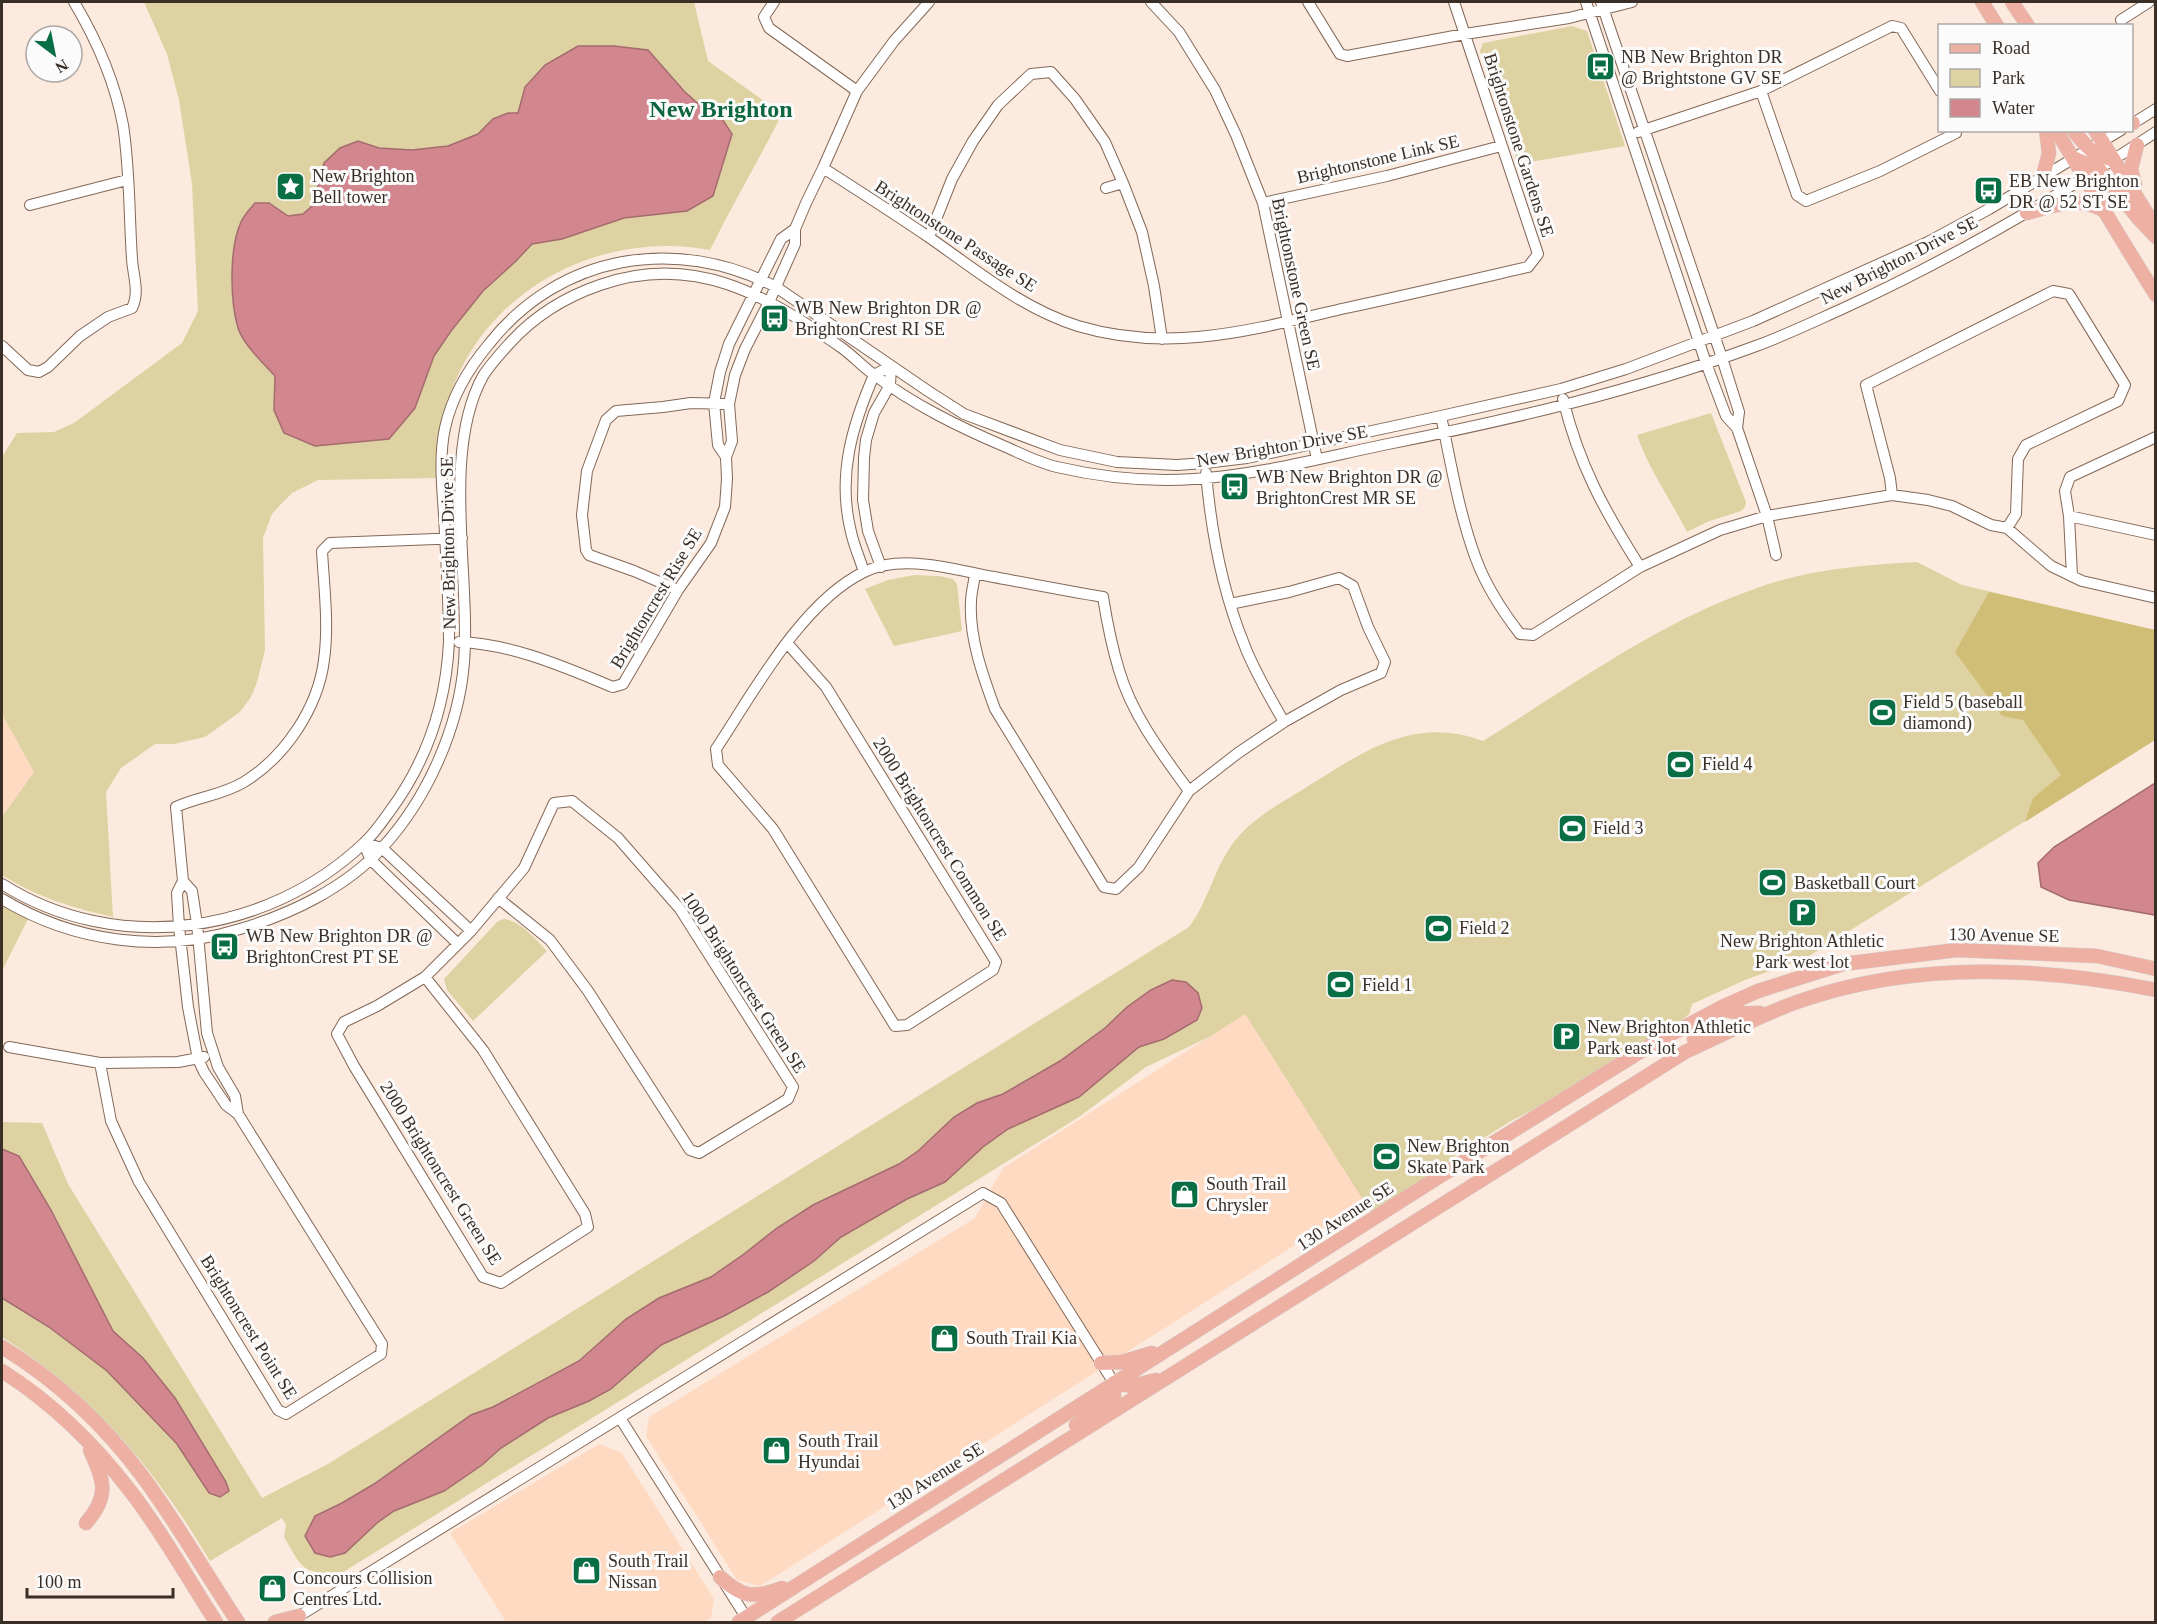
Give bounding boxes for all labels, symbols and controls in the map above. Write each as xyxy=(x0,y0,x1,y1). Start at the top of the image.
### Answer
north arrow xyxy=(24,24,84,84)
legend xyxy=(1938,24,2133,132)
text: Road xyxy=(1992,38,2030,58)
place label: NB New Brighton DR @ Brightstone GV SE xyxy=(1621,47,1783,88)
street label: Brightonstone Gardens SE xyxy=(1480,51,1558,239)
bus stop icon: NB New Brighton DR @ Brightstone GV SE xyxy=(1584,51,1616,83)
text: N xyxy=(52,56,71,77)
text: Park xyxy=(1992,68,2025,88)
district label: New Brighton xyxy=(649,96,793,122)
text: Water xyxy=(1992,98,2035,118)
street label: Brightonstone Link SE xyxy=(1295,131,1461,187)
place label: New Brighton Bell tower xyxy=(312,166,415,207)
place icon: New Brighton Bell tower xyxy=(275,170,307,202)
place label: EB New Brighton DR @ 52 ST SE xyxy=(2009,171,2139,212)
bus stop icon: EB New Brighton DR @ 52 ST SE xyxy=(1972,175,2004,207)
street label: Brightonstone Passage SE xyxy=(871,176,1041,296)
street label: Brightonstone Green SE xyxy=(1268,196,1324,372)
street label: New Brighton Drive SE xyxy=(1817,212,1981,308)
place label: WB New Brighton DR @ BrightonCrest RI SE xyxy=(795,298,982,339)
bus stop icon: WB New Brighton DR @ BrightonCrest RI SE xyxy=(758,302,790,334)
street label: New Brighton Drive SE xyxy=(1195,421,1369,471)
street label: New Brighton Drive SE xyxy=(436,456,460,630)
place label: WB New Brighton DR @ BrightonCrest MR SE xyxy=(1256,467,1443,508)
bus stop icon: WB New Brighton DR @ BrightonCrest MR SE xyxy=(1219,471,1251,503)
street label: Brightoncrest Rise SE xyxy=(606,524,706,672)
place label: Field 5 (baseball diamond) xyxy=(1903,692,2023,734)
sports icon: Field 5 (baseball diamond) xyxy=(1866,696,1898,728)
street label: 2000 Brightoncrest Common SE xyxy=(869,734,1011,944)
sports icon: Field 4 xyxy=(1665,748,1697,780)
place label: Field 4 xyxy=(1702,754,1753,774)
sports icon: Field 3 xyxy=(1556,812,1588,844)
place label: Field 3 xyxy=(1593,818,1644,838)
sports icon: Basketball Court xyxy=(1757,867,1789,899)
place label: Basketball Court xyxy=(1794,873,1915,893)
street label: 1000 Brightoncrest Green SE xyxy=(678,887,810,1077)
parking icon: New Brighton Athletic Park west lot xyxy=(1786,896,1818,928)
sports icon: Field 2 xyxy=(1422,912,1454,944)
place label: Field 2 xyxy=(1459,918,1510,938)
street label: 130 Avenue SE xyxy=(1949,924,2059,946)
place label: WB New Brighton DR @ BrightonCrest PT SE xyxy=(246,926,433,967)
bus stop icon: WB New Brighton DR @ BrightonCrest PT SE xyxy=(209,930,241,962)
place label: New Brighton Athletic Park west lot xyxy=(1720,931,1884,972)
sports icon: Field 1 xyxy=(1325,969,1357,1001)
place label: Field 1 xyxy=(1362,975,1413,995)
place label: New Brighton Athletic Park east lot xyxy=(1587,1017,1751,1058)
parking icon: New Brighton Athletic Park east lot xyxy=(1550,1021,1582,1053)
street label: 2000 Brightoncrest Green SE xyxy=(376,1078,506,1268)
place label: New Brighton Skate Park xyxy=(1407,1136,1510,1177)
sports icon: New Brighton Skate Park xyxy=(1370,1140,1402,1172)
place label: South Trail Chrysler xyxy=(1206,1174,1287,1215)
street label: 130 Avenue SE xyxy=(1293,1177,1397,1255)
shop icon: South Trail Chrysler xyxy=(1169,1178,1201,1210)
street label: Brightoncrest Point SE xyxy=(197,1251,301,1403)
shop icon: South Trail Kia xyxy=(929,1322,961,1354)
place label: South Trail Kia xyxy=(966,1328,1077,1348)
place label: South Trail Hyundai xyxy=(798,1431,879,1472)
shop icon: South Trail Hyundai xyxy=(761,1435,793,1467)
street label: 130 Avenue SE xyxy=(883,1438,987,1514)
place label: South Trail Nissan xyxy=(608,1551,689,1592)
shop icon: South Trail Nissan xyxy=(571,1555,603,1587)
scale bar xyxy=(27,1561,172,1599)
place label: Concours Collision Centres Ltd. xyxy=(293,1568,433,1609)
text: 100 m xyxy=(36,1572,82,1592)
shop icon: Concours Collision Centres Ltd. xyxy=(256,1572,288,1604)

